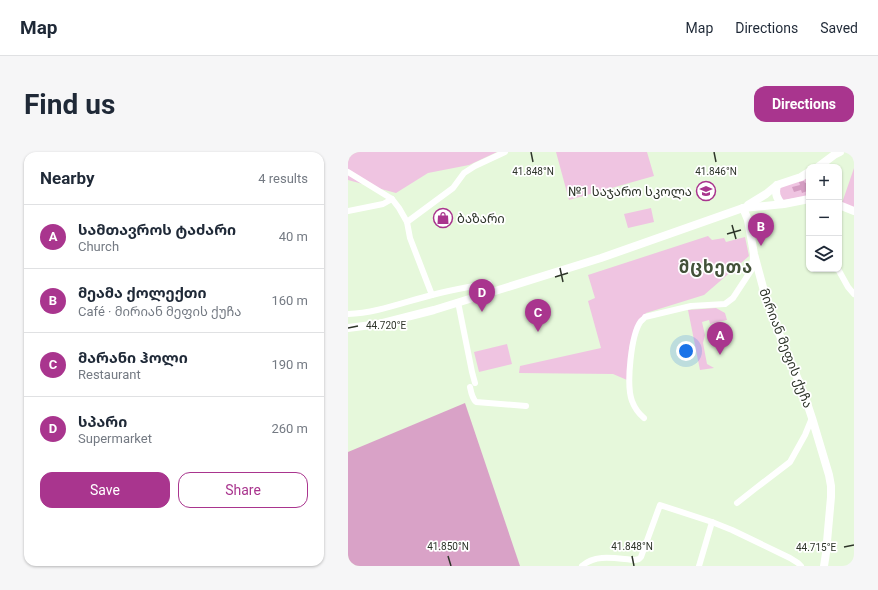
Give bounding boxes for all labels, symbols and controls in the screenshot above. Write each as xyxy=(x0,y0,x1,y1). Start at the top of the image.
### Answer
text: Map xyxy=(20,16,58,39)
text: Map xyxy=(686,20,713,36)
text: Directions xyxy=(735,20,798,36)
text: Saved xyxy=(820,20,858,36)
button: Directions xyxy=(754,86,854,122)
text: Find us xyxy=(24,88,115,121)
map controls xyxy=(806,164,842,272)
button: + xyxy=(806,164,842,200)
text: 41.848°N xyxy=(512,166,554,177)
text: 41.846°N xyxy=(695,166,737,177)
text: Nearby xyxy=(40,168,95,188)
text: 4 results xyxy=(258,171,308,186)
school or university icon: №1 საჯარო სკოლა xyxy=(695,180,717,202)
place label: №1 საჯარო სკოლა xyxy=(568,184,692,200)
button: − xyxy=(806,200,842,236)
shop icon: ბაზარი xyxy=(432,207,454,229)
place label: ბაზარი xyxy=(457,211,505,226)
pin: B xyxy=(748,213,774,246)
text: სამთავროს ტაძარი xyxy=(78,221,236,239)
text: A xyxy=(49,229,57,244)
text: 40 m xyxy=(279,229,308,244)
button: layers xyxy=(806,236,842,272)
text: Church xyxy=(78,239,119,254)
district label: მცხეთა xyxy=(679,257,753,277)
pin: D xyxy=(469,279,495,312)
text: მეამა ქოლექთი xyxy=(78,284,207,302)
street label: მირიან მეფის ქუჩა xyxy=(756,286,816,410)
text: B xyxy=(49,293,57,308)
text: 160 m xyxy=(271,293,308,308)
pin: C xyxy=(525,299,551,332)
text: Café · მირიან მეფის ქუჩა xyxy=(78,304,241,319)
text: 44.720°E xyxy=(366,320,406,331)
pin: A xyxy=(707,322,733,355)
your location xyxy=(676,341,696,361)
text: მარანი ჰოლი xyxy=(78,349,188,367)
text: C xyxy=(49,357,57,372)
text: 190 m xyxy=(271,357,308,372)
text: Restaurant xyxy=(78,367,141,382)
text: სპარი xyxy=(78,413,127,431)
text: D xyxy=(49,421,57,436)
text: 260 m xyxy=(271,421,308,436)
text: Supermarket xyxy=(78,431,152,446)
button: Save xyxy=(40,472,170,508)
button: Share xyxy=(178,472,308,508)
text: 41.850°N xyxy=(427,541,469,552)
text: 41.848°N xyxy=(611,541,653,552)
text: 44.715°E xyxy=(796,542,836,553)

